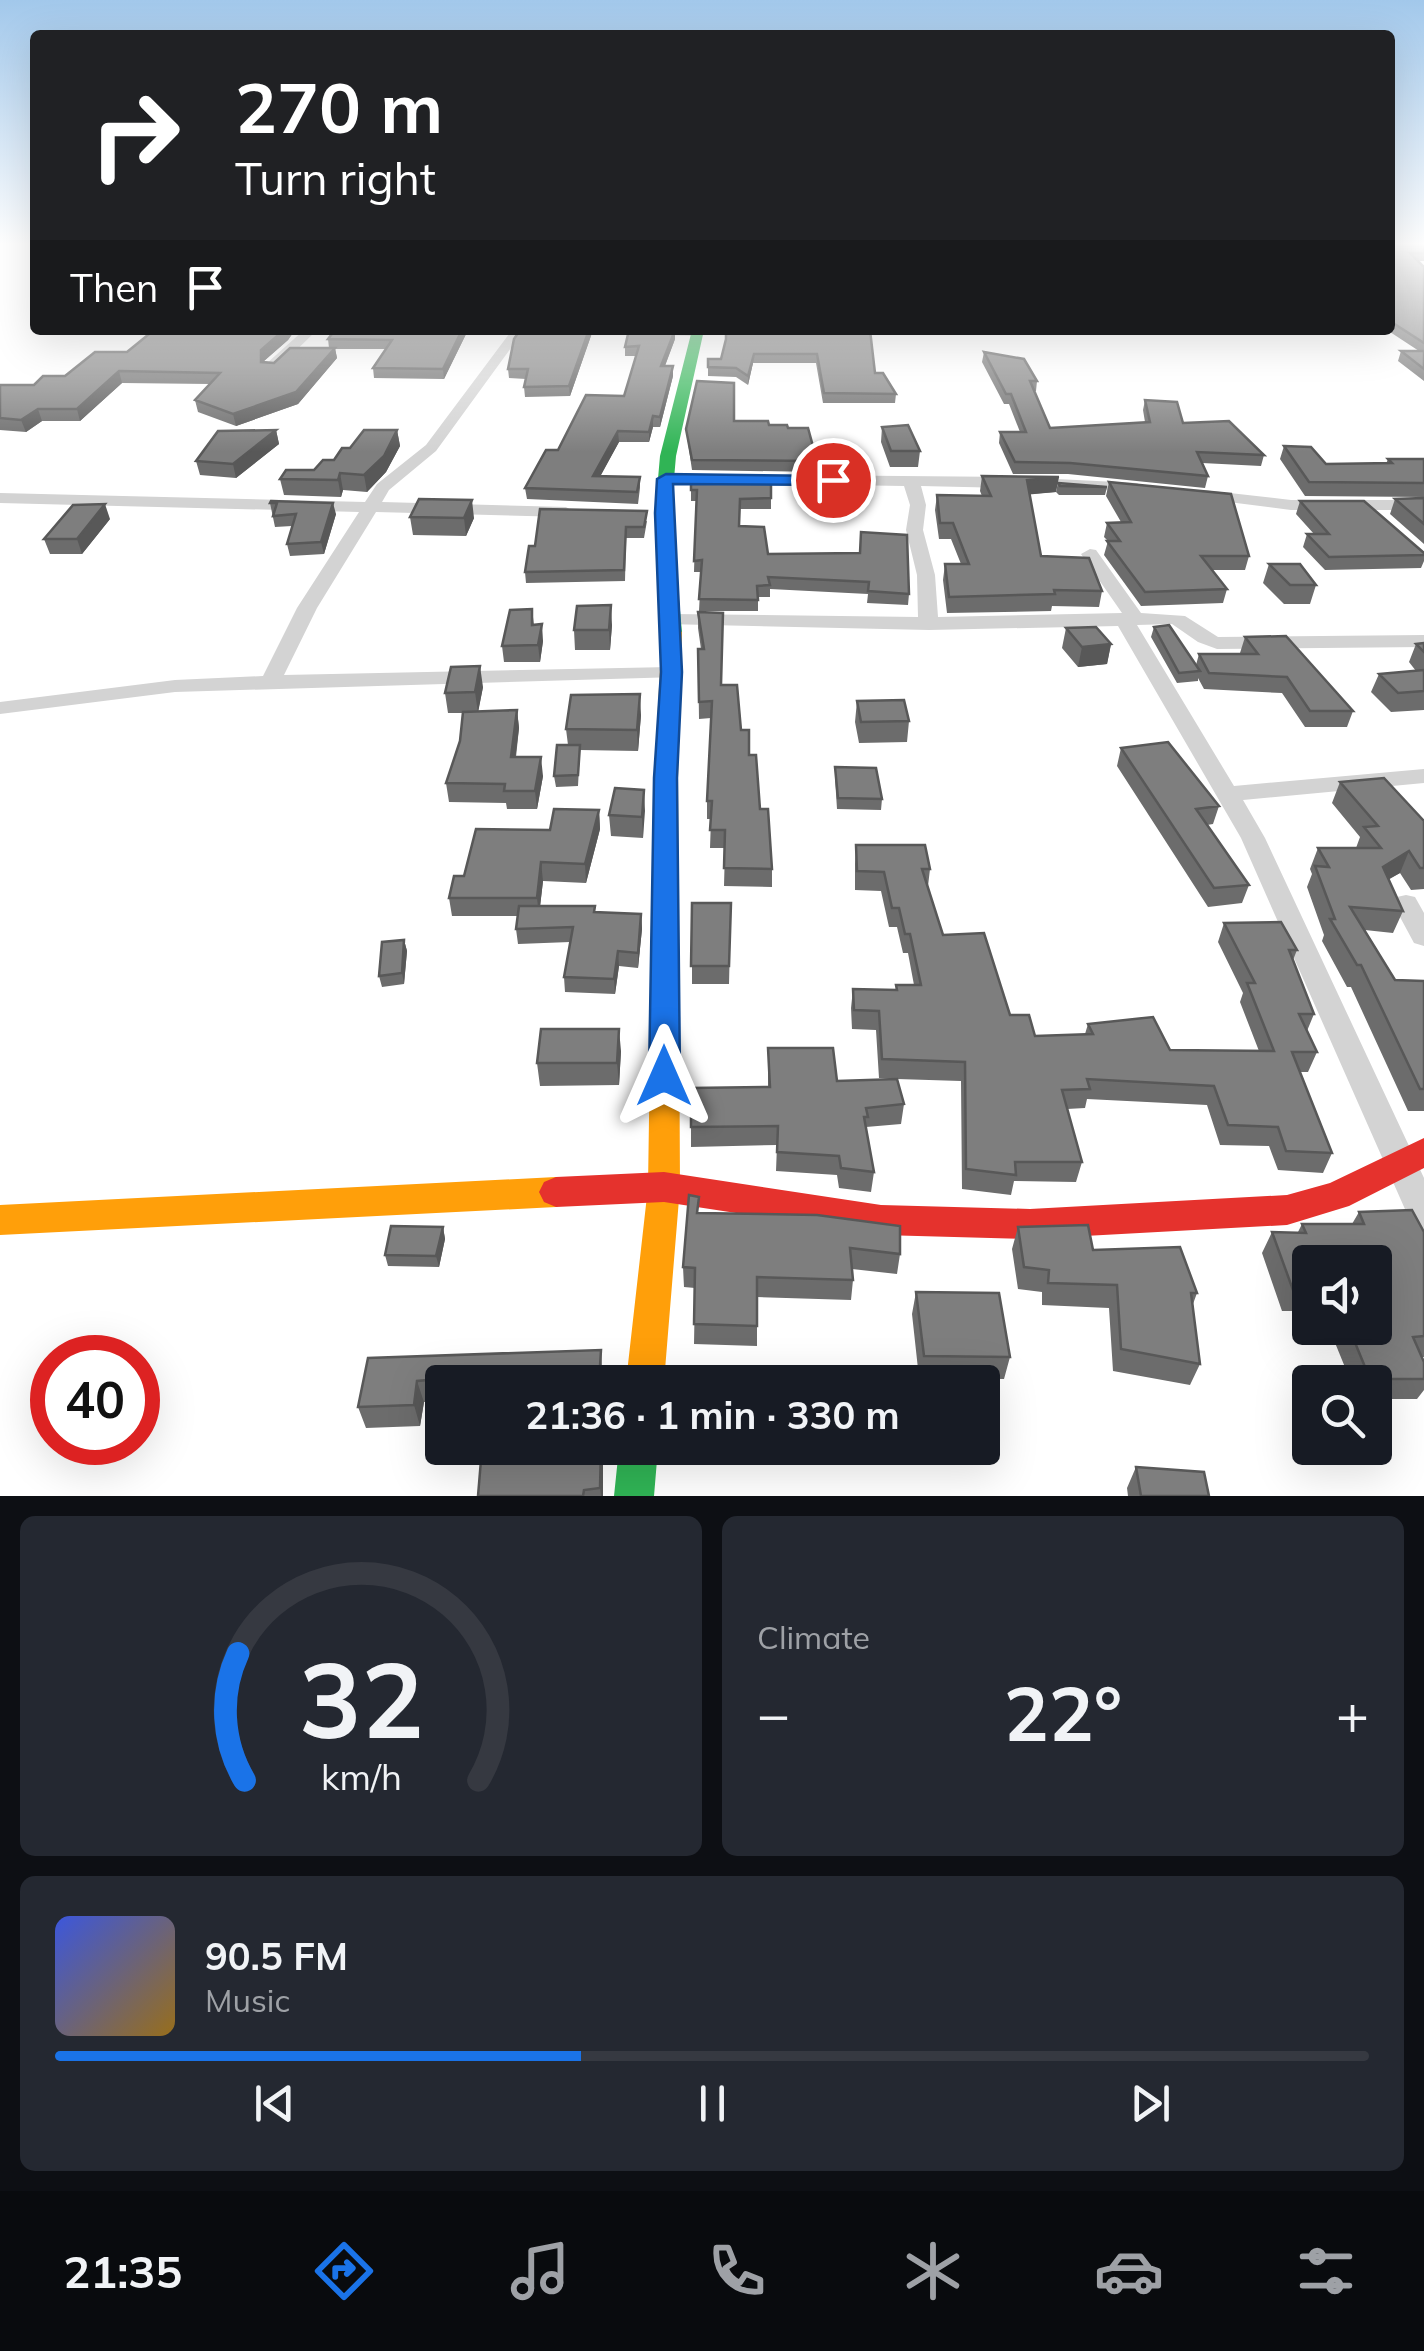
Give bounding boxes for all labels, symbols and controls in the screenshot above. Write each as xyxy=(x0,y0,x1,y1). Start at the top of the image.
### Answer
text: 270 m xyxy=(235,63,443,151)
icon: right xyxy=(70,70,200,200)
text: Turn right xyxy=(235,150,436,206)
icon: arrive xyxy=(178,260,233,315)
text: Then xyxy=(70,264,158,312)
pin xyxy=(791,438,876,523)
icon: arrive xyxy=(806,453,861,508)
position arrow xyxy=(612,1024,716,1128)
map controls xyxy=(1292,1245,1392,1465)
button: sound xyxy=(1292,1245,1392,1345)
speed limit sign: 40 xyxy=(30,1335,160,1465)
button: search xyxy=(1292,1365,1392,1465)
text: 21:36 · 1 min · 330 m xyxy=(525,1391,900,1439)
text: Climate xyxy=(757,1617,870,1657)
text: 32 xyxy=(299,1633,423,1764)
text: 22° xyxy=(1004,1666,1122,1760)
text: − xyxy=(757,1679,790,1748)
text: + xyxy=(1336,1679,1369,1748)
text: km/h xyxy=(321,1754,401,1799)
text: 90.5 FM xyxy=(205,1932,348,1980)
text: Music xyxy=(205,1980,290,2020)
icon: previous xyxy=(247,2076,302,2131)
icon: pause xyxy=(685,2076,740,2131)
icon: next xyxy=(1123,2076,1178,2131)
icon: directions xyxy=(309,2236,379,2306)
icon: music xyxy=(505,2236,575,2306)
icon: phone xyxy=(702,2236,772,2306)
icon: climate xyxy=(898,2236,968,2306)
icon: car xyxy=(1094,2236,1164,2306)
icon: filters xyxy=(1291,2236,1361,2306)
text: 21:35 xyxy=(63,2243,182,2299)

